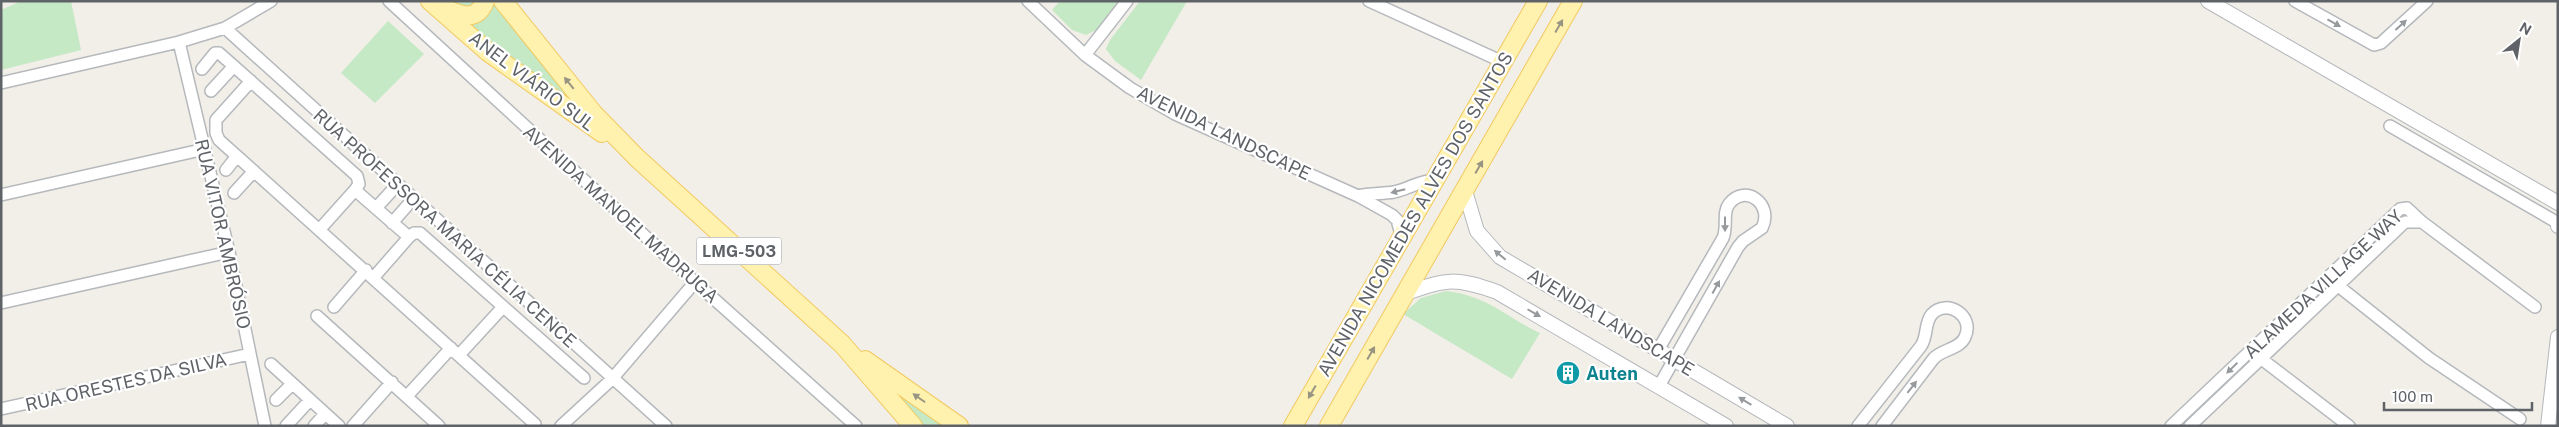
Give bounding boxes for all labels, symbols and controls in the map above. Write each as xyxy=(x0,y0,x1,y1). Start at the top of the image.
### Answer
north arrow xyxy=(2494,15,2544,65)
one-way arrow xyxy=(1555,19,1564,33)
one-way arrow xyxy=(2328,19,2341,28)
one-way arrow xyxy=(2394,19,2407,30)
text: N xyxy=(2517,19,2534,38)
street label: ANEL VIÁRIO SUL xyxy=(465,26,600,135)
street label: AVENIDA NICOMEDES ALVES DOS SANTOS xyxy=(1313,48,1517,380)
one-way arrow xyxy=(563,76,574,89)
street label: AVENIDA LANDSCAPE xyxy=(1134,82,1314,184)
street label: RUA PROFESSORA MARIA CÉLIA CENCE xyxy=(309,104,581,352)
street label: AVENIDA MANOEL MADRUGA xyxy=(519,121,723,307)
street label: RUA VITOR AMBRÓSIO xyxy=(191,137,256,331)
one-way arrow xyxy=(1474,161,1483,174)
one-way arrow xyxy=(1390,187,1405,195)
street label: ALAMEDA VILLAGE WAY xyxy=(2240,205,2406,363)
one-way arrow xyxy=(1721,217,1729,233)
road number: LMG-503 xyxy=(696,238,782,264)
one-way arrow xyxy=(1495,249,1507,261)
street label: AVENIDA LANDSCAPE xyxy=(1524,264,1698,380)
one-way arrow xyxy=(1712,279,1720,294)
one-way arrow xyxy=(1526,309,1541,317)
one-way arrow xyxy=(1367,347,1376,360)
street label: RUA ORESTES DA SILVA xyxy=(23,349,229,415)
building icon: Auten xyxy=(1555,360,1581,386)
one-way arrow xyxy=(2227,362,2239,374)
place label: Auten xyxy=(1586,363,1638,384)
scale bar xyxy=(2384,380,2532,412)
one-way arrow xyxy=(1906,381,1917,394)
one-way arrow xyxy=(1308,386,1317,399)
text: 100 m xyxy=(2392,388,2433,405)
one-way arrow xyxy=(912,393,926,403)
one-way arrow xyxy=(1738,397,1752,405)

